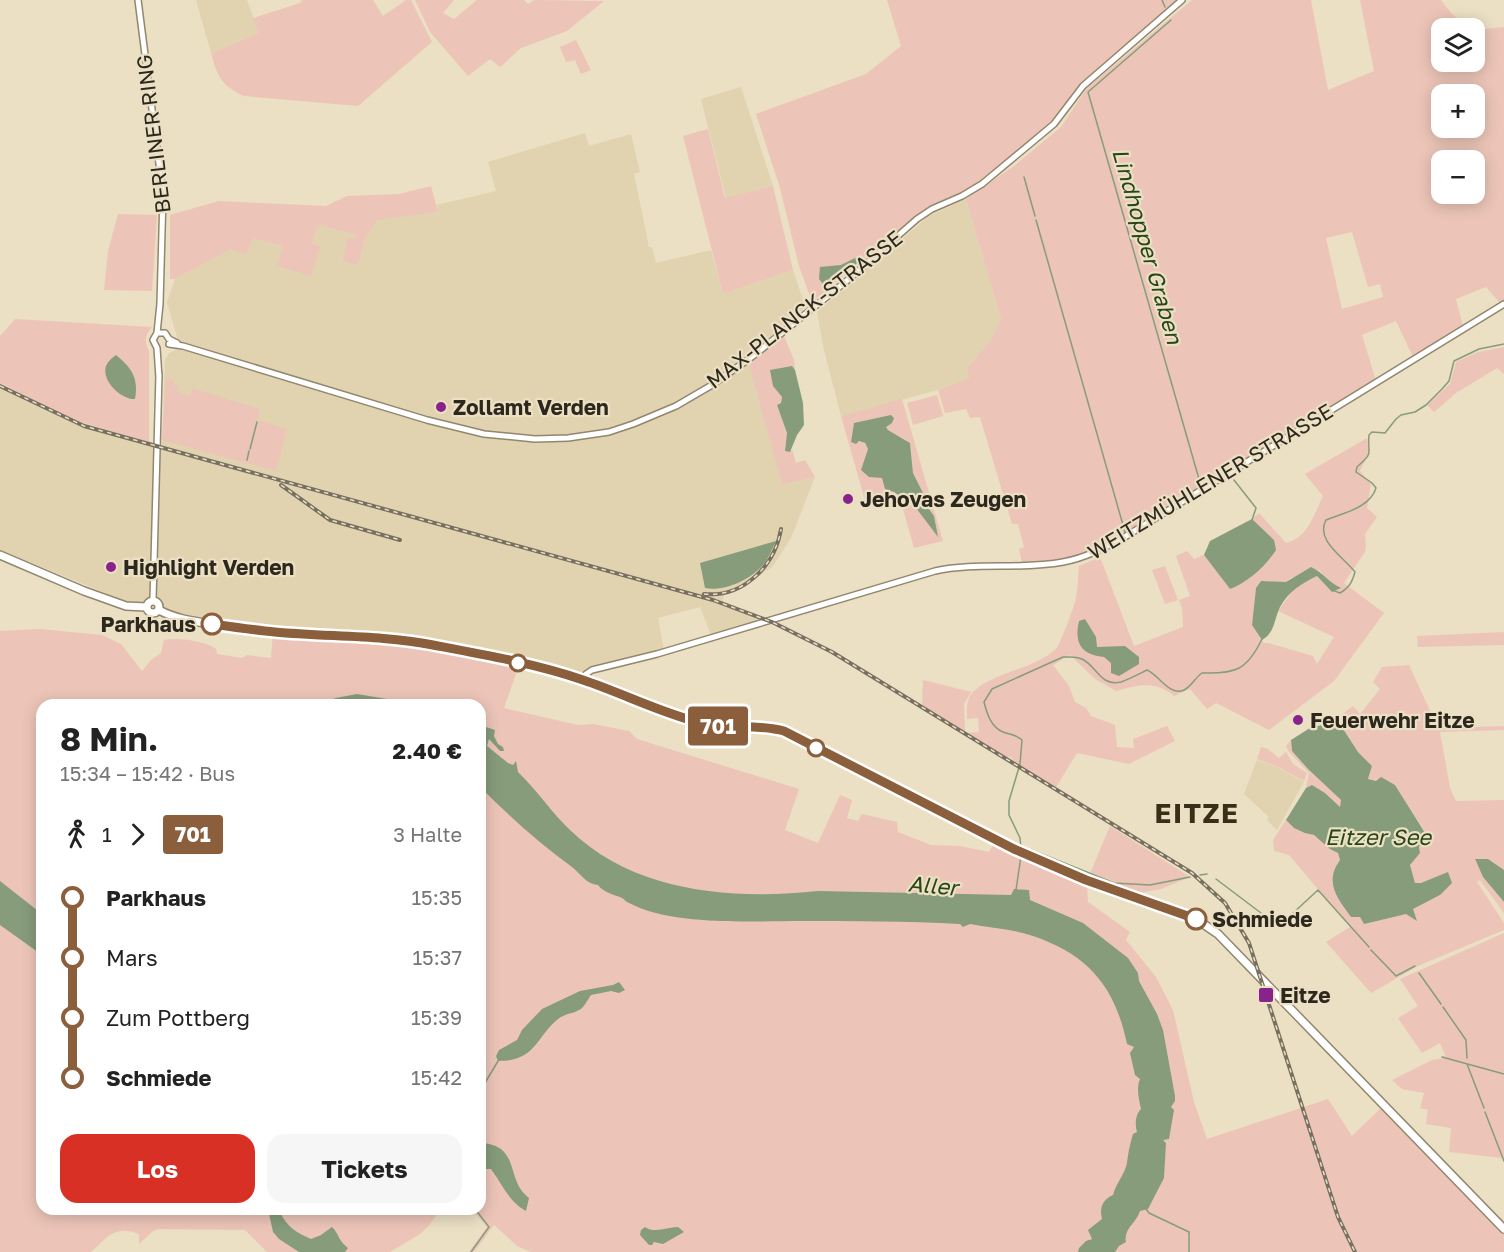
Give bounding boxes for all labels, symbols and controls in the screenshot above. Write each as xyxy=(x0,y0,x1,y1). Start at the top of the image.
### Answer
map controls xyxy=(1431,18,1485,204)
button: layers xyxy=(1431,18,1485,72)
street label: BERLINER RING xyxy=(130,53,176,215)
button: + xyxy=(1431,84,1485,138)
water label: Lindhopper Graben xyxy=(1107,145,1189,348)
button: − xyxy=(1431,150,1485,204)
street label: MAX-PLANCK-STRASSE xyxy=(701,224,907,394)
place label: Zollamt Verden xyxy=(453,394,609,420)
street label: WEITZMÜHLENER STRASSE xyxy=(1083,397,1337,565)
marker: Zollamt Verden xyxy=(434,400,448,414)
place label: Jehovas Zeugen xyxy=(860,486,1026,512)
marker: Jehovas Zeugen xyxy=(841,492,855,506)
place label: Highlight Verden xyxy=(123,554,294,580)
marker: Highlight Verden xyxy=(104,560,118,574)
place label: Parkhaus xyxy=(101,611,196,637)
marker: Parkhaus xyxy=(201,613,223,635)
unlabelled marker xyxy=(509,654,527,672)
line badge: 701 xyxy=(684,706,752,746)
place label: Feuerwehr Eitze xyxy=(1310,707,1475,733)
text: 701 xyxy=(700,713,736,739)
marker: Feuerwehr Eitze xyxy=(1291,713,1305,727)
text: 8 Min. xyxy=(60,719,158,758)
text: 2.40 € xyxy=(392,737,462,764)
unlabelled marker xyxy=(807,739,825,757)
text: 15:34 – 15:42 · Bus xyxy=(60,761,235,785)
district label: EITZE xyxy=(1155,797,1239,829)
icon: walk xyxy=(60,818,93,851)
icon: forward xyxy=(121,818,154,851)
text: 701 xyxy=(175,821,211,847)
text: 1 xyxy=(102,822,112,846)
text: 3 Halte xyxy=(393,822,462,846)
water label: Eitzer See xyxy=(1325,823,1433,850)
water label: Aller xyxy=(907,869,962,901)
text: Parkhaus xyxy=(106,884,206,911)
text: 15:35 xyxy=(411,885,462,909)
place label: Schmiede xyxy=(1212,906,1313,932)
marker: Schmiede xyxy=(1185,908,1207,930)
text: Mars xyxy=(106,944,158,971)
text: 15:37 xyxy=(412,945,462,969)
place label: Eitze xyxy=(1280,982,1331,1008)
marker: Eitze xyxy=(1257,986,1275,1004)
text: Zum Pottberg xyxy=(106,1004,250,1031)
text: 15:39 xyxy=(411,1005,462,1029)
text: Schmiede xyxy=(106,1064,211,1091)
text: 15:42 xyxy=(411,1065,462,1089)
button: Los xyxy=(60,1134,255,1203)
button: Tickets xyxy=(267,1134,462,1203)

